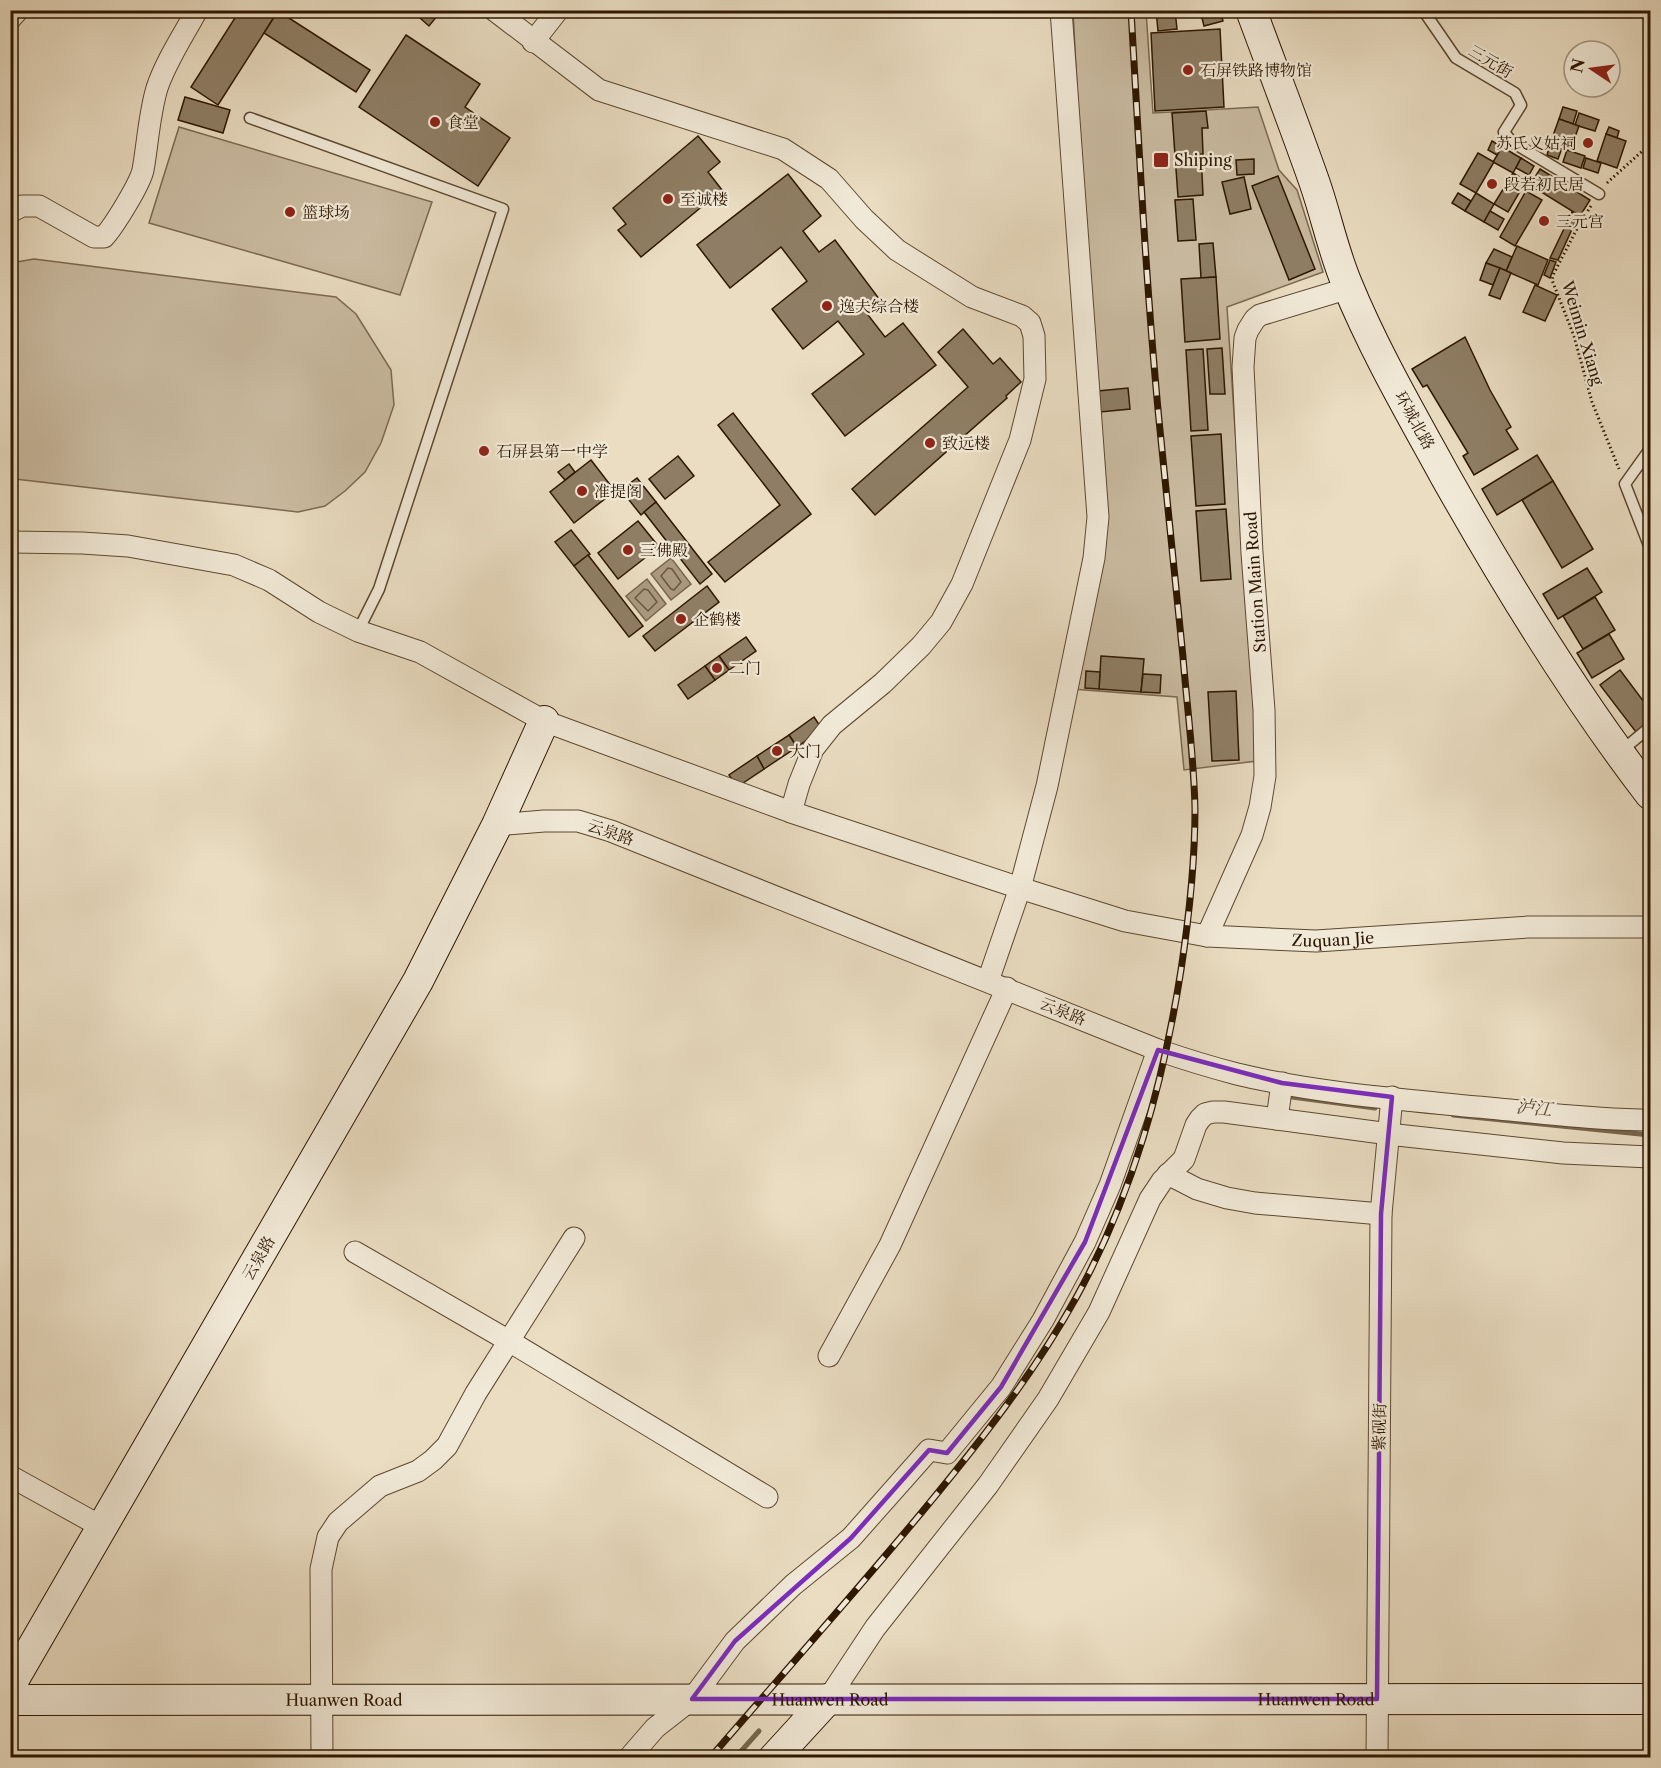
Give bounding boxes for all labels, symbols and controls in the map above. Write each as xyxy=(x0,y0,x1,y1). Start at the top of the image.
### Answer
north arrow xyxy=(1562,39,1622,99)
street label: 三元街 xyxy=(1465,40,1517,82)
text: N xyxy=(1566,57,1589,75)
place label: 石屏铁路博物馆 xyxy=(1200,60,1312,80)
marker: 石屏铁路博物馆 xyxy=(1181,63,1195,77)
place label: 食堂 xyxy=(447,112,479,132)
marker: 食堂 xyxy=(428,115,442,129)
place label: 苏氏义姑祠 xyxy=(1496,133,1576,153)
marker: 苏氏义姑祠 xyxy=(1581,136,1595,150)
place label: Shiping xyxy=(1174,150,1232,170)
marker: Shiping xyxy=(1152,151,1170,169)
place label: 段若初民居 xyxy=(1504,174,1584,194)
marker: 段若初民居 xyxy=(1485,177,1499,191)
place label: 至诚楼 xyxy=(680,189,728,209)
marker: 至诚楼 xyxy=(661,192,675,206)
place label: 篮球场 xyxy=(302,202,350,222)
marker: 篮球场 xyxy=(283,205,297,219)
place label: 三元宫 xyxy=(1556,211,1604,231)
marker: 三元宫 xyxy=(1537,214,1551,228)
street label: Weimin Xiang xyxy=(1557,277,1609,388)
place label: 逸夫综合楼 xyxy=(839,296,919,316)
marker: 逸夫综合楼 xyxy=(820,299,834,313)
street label: 环城北路 xyxy=(1391,387,1439,453)
place label: 致远楼 xyxy=(942,433,990,453)
marker: 致远楼 xyxy=(923,436,937,450)
place label: 石屏县第一中学 xyxy=(496,441,608,461)
marker: 石屏县第一中学 xyxy=(477,444,491,458)
place label: 准提阁 xyxy=(594,481,642,501)
marker: 准提阁 xyxy=(575,484,589,498)
street label: Station Main Road xyxy=(1240,510,1270,653)
place label: 三佛殿 xyxy=(640,540,688,560)
marker: 三佛殿 xyxy=(621,543,635,557)
place label: 企鹤楼 xyxy=(693,609,741,629)
marker: 企鹤楼 xyxy=(674,612,688,626)
place label: 二门 xyxy=(729,658,761,678)
marker: 二门 xyxy=(710,661,724,675)
place label: 大门 xyxy=(789,741,821,761)
marker: 大门 xyxy=(770,744,784,758)
street label: 云泉路 xyxy=(585,815,637,849)
street label: Zuquan Jie xyxy=(1291,927,1375,951)
street label: 云泉路 xyxy=(1037,993,1089,1029)
water label: 泸江 xyxy=(1515,1095,1556,1121)
street label: 云泉路 xyxy=(237,1232,279,1284)
street label: 紫砚街 xyxy=(1369,1403,1389,1451)
street label: Huanwen Road xyxy=(771,1689,889,1710)
street label: Huanwen Road xyxy=(1257,1689,1375,1709)
street label: Huanwen Road xyxy=(285,1690,403,1710)

